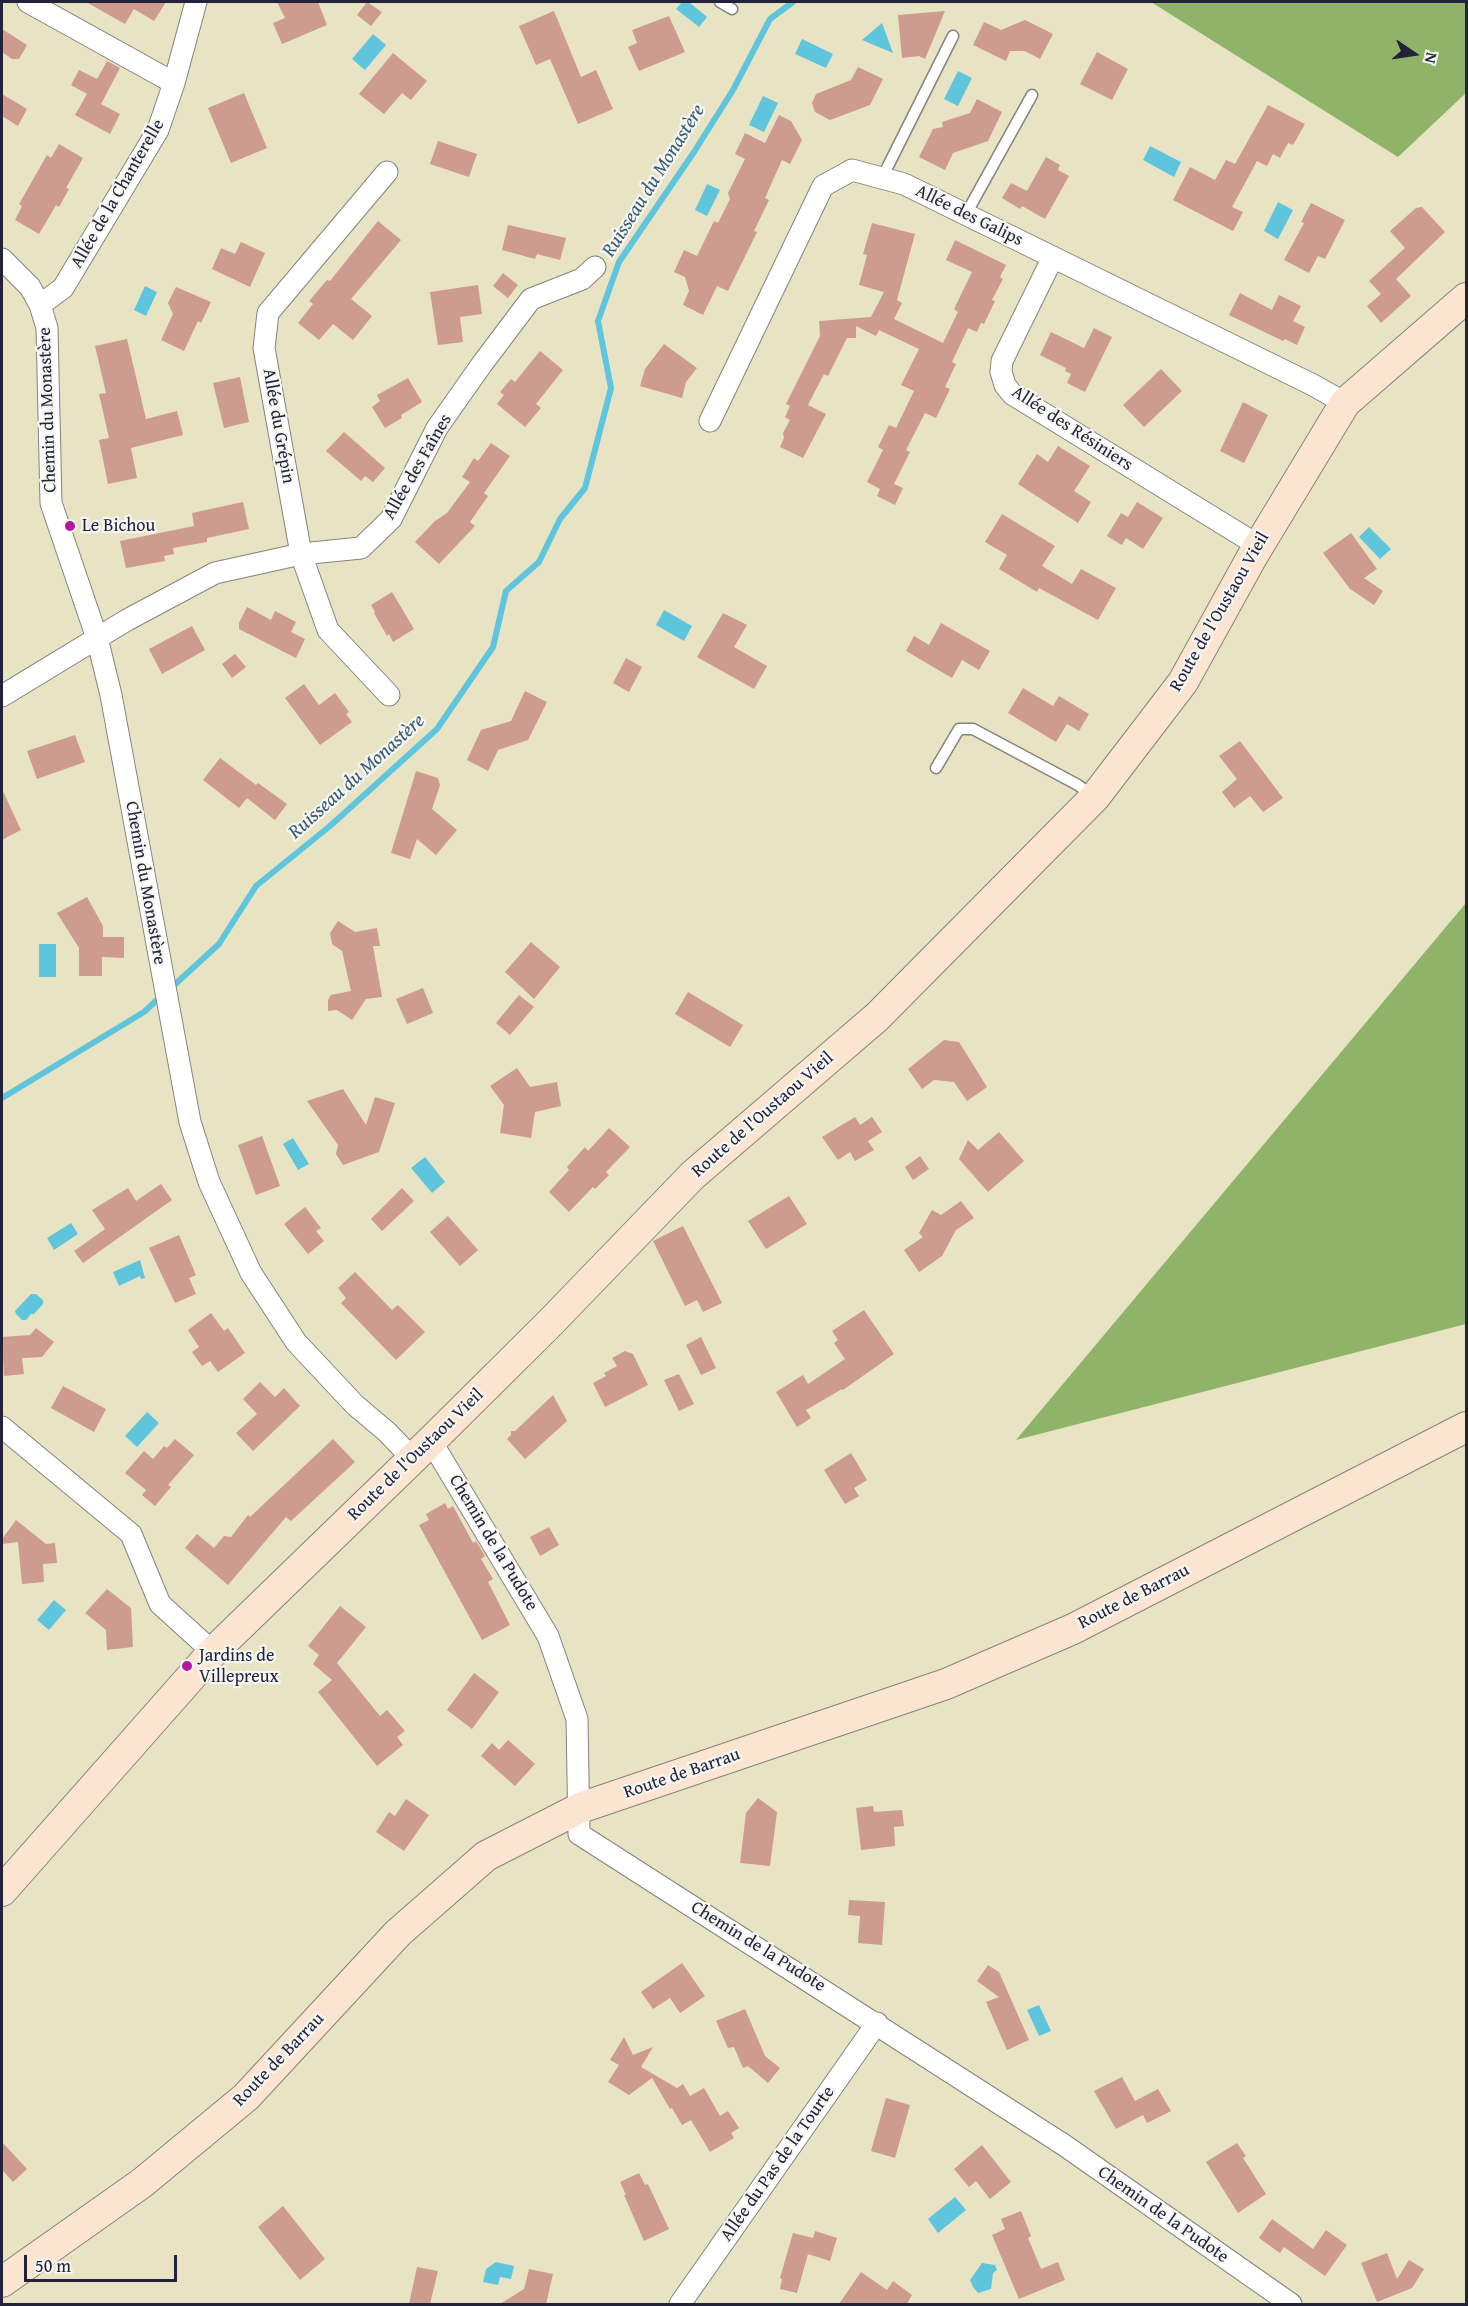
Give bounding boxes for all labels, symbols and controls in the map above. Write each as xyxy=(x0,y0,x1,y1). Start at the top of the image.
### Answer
north arrow xyxy=(1384,24,1444,84)
text: N xyxy=(1419,50,1444,66)
water label: Ruisseau du Monastère xyxy=(597,100,711,262)
street label: Allée de la Chanterelle xyxy=(66,115,170,273)
street label: Allée des Galips xyxy=(912,181,1026,251)
street label: Chemin du Monastère xyxy=(34,327,62,493)
street label: Allée du Grépin xyxy=(257,367,299,485)
street label: Allée des Résiniers xyxy=(1007,382,1137,476)
street label: Allée des Faînes xyxy=(379,410,457,524)
place label: Le Bichou xyxy=(82,515,155,537)
marker: Le Bichou xyxy=(63,519,77,533)
street label: Route de l'Oustaou Vieil xyxy=(1165,528,1275,696)
water label: Ruisseau du Monastère xyxy=(284,709,430,845)
street label: Chemin du Monastère xyxy=(120,800,170,966)
street label: Route de l'Oustaou Vieil xyxy=(688,1048,838,1182)
street label: Route de l'Oustaou Vieil xyxy=(344,1384,488,1526)
street label: Chemin de la Pudote xyxy=(444,1471,542,1615)
street label: Route de Barrau xyxy=(1075,1560,1193,1634)
place label: Jardins de Villepreux xyxy=(199,1645,279,1688)
marker: Jardins de Villepreux xyxy=(180,1659,194,1673)
street label: Route de Barrau xyxy=(621,1744,743,1804)
street label: Chemin de la Pudote xyxy=(687,1897,829,1997)
street label: Route de Barrau xyxy=(229,2009,329,2111)
street label: Allée du Pas de la Tourte xyxy=(716,2082,840,2246)
street label: Chemin de la Pudote xyxy=(1093,2162,1233,2268)
scale bar xyxy=(27,2243,180,2281)
text: 50 m xyxy=(35,2252,71,2279)

